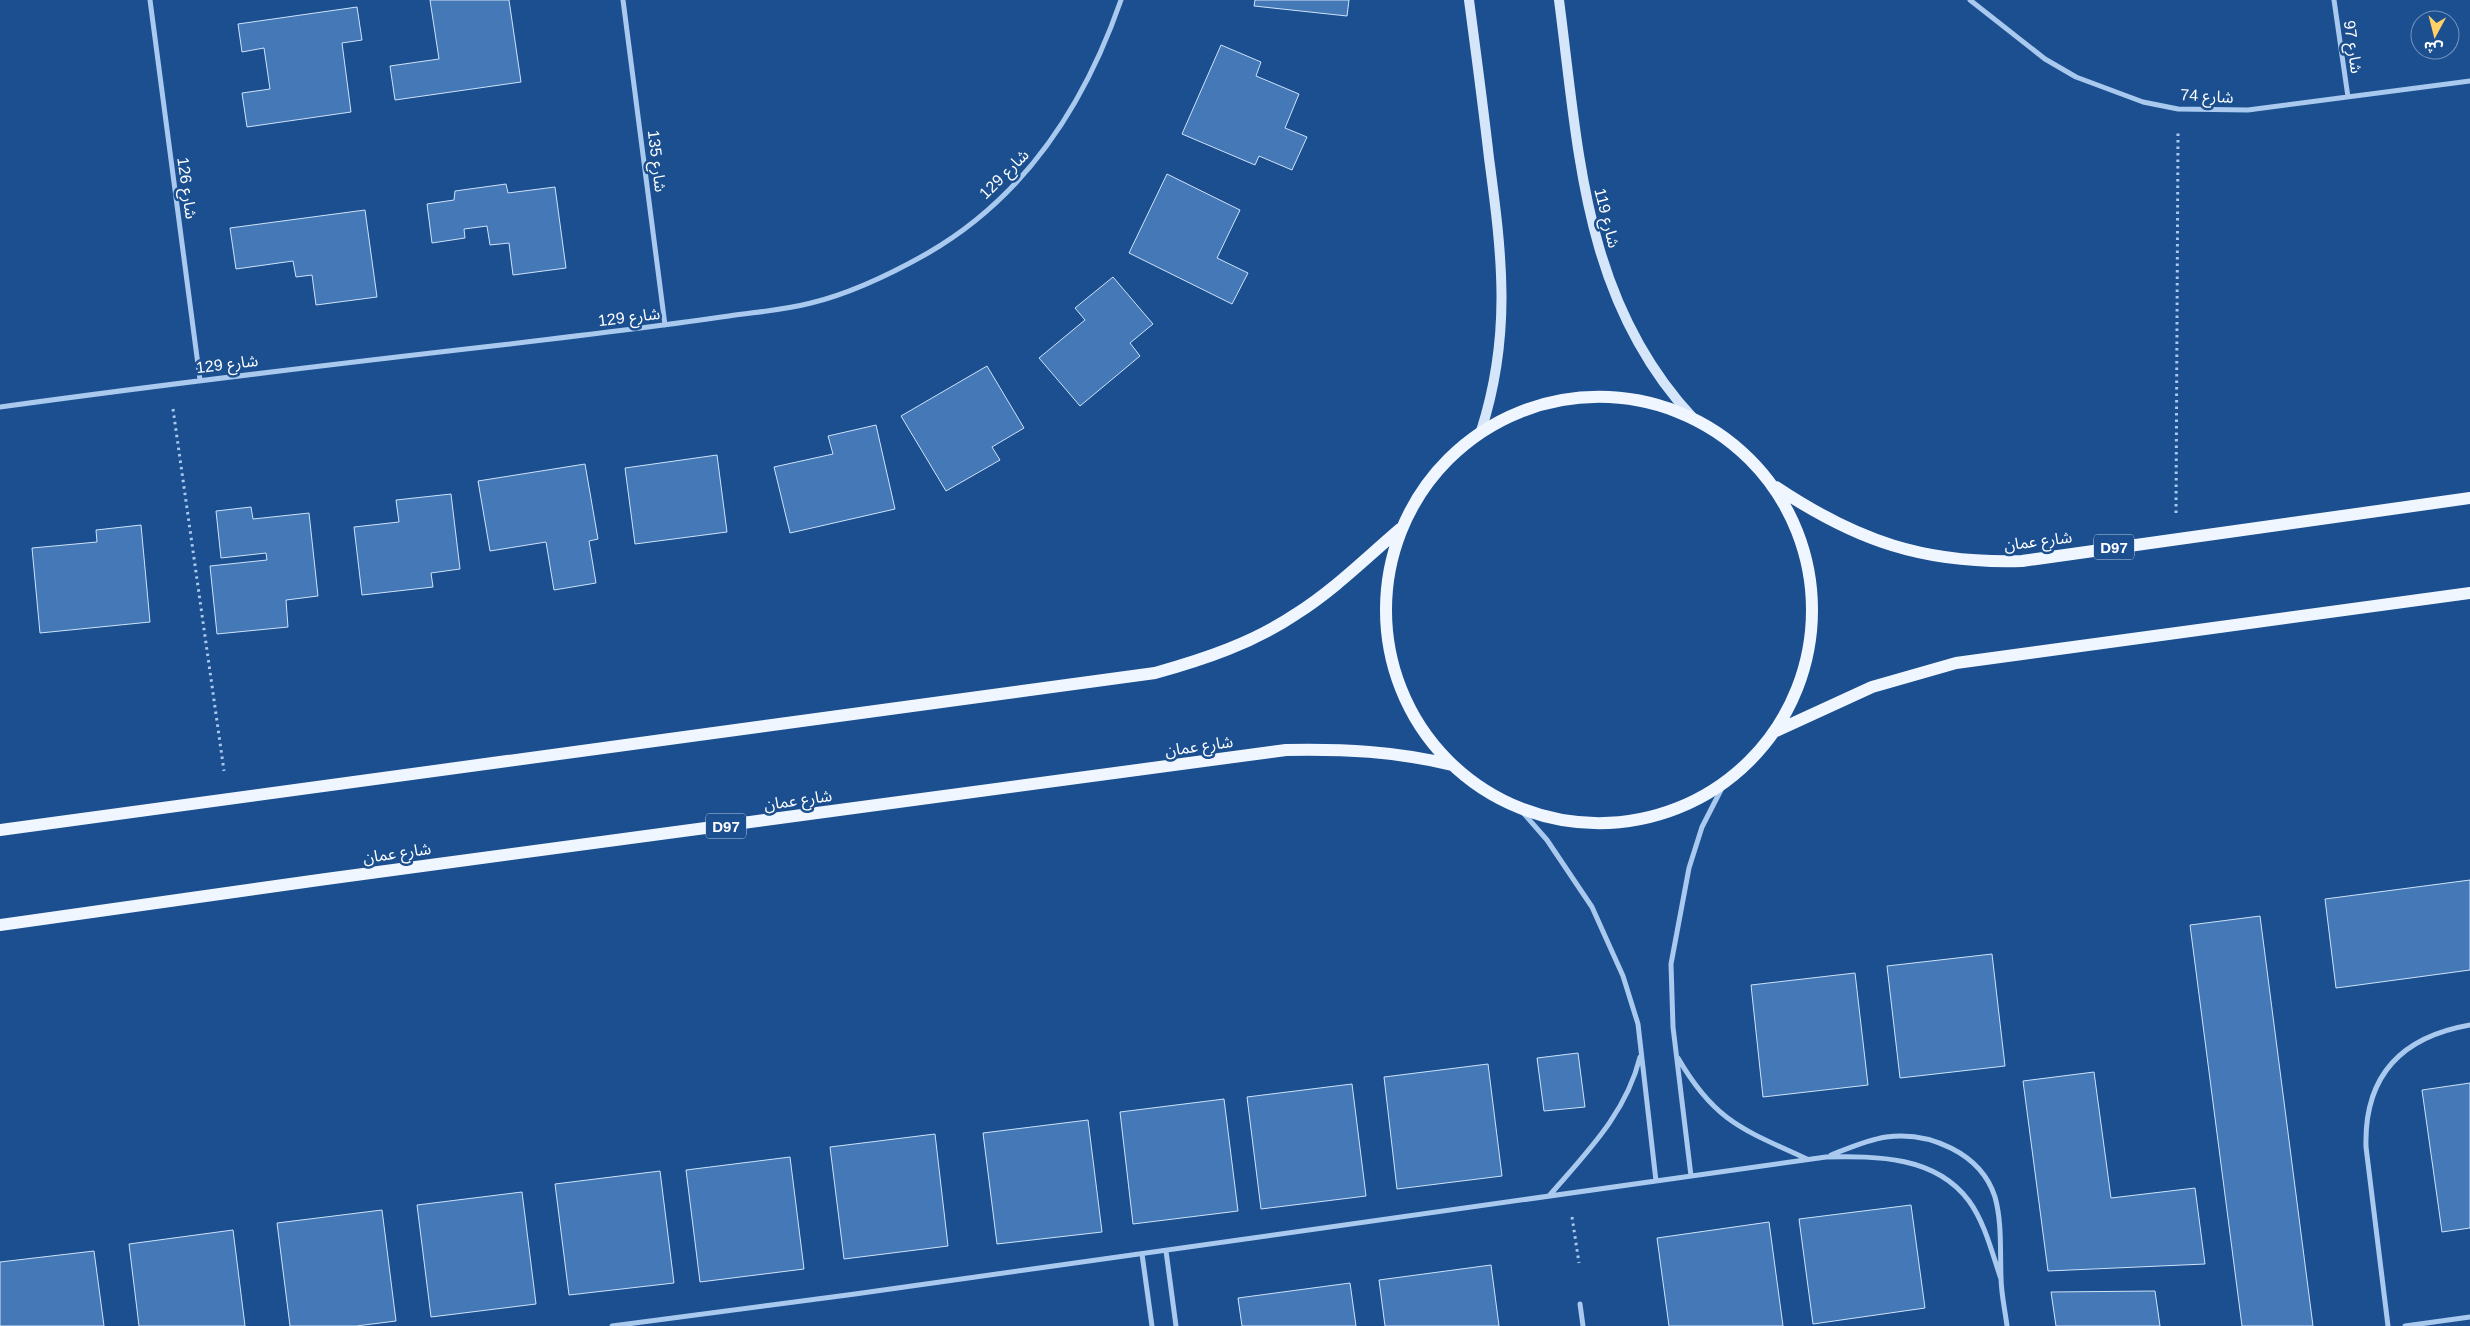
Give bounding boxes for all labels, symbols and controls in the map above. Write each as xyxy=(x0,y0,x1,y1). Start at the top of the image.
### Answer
north arrow xyxy=(2410,10,2460,60)
street label: شارع 97 xyxy=(2337,19,2365,75)
text: ش xyxy=(2423,39,2444,57)
street label: شارع 74 xyxy=(2180,86,2234,110)
street label: شارع 135 xyxy=(641,129,669,193)
street label: شارع 129 xyxy=(976,146,1035,205)
street label: شارع 126 xyxy=(170,156,200,221)
street label: شارع 119 xyxy=(1587,186,1623,251)
street label: شارع 129 xyxy=(597,305,661,333)
street label: شارع 129 xyxy=(195,352,259,380)
street label: شارع عمان xyxy=(2003,528,2074,558)
road number: D97 xyxy=(2094,534,2134,560)
street label: شارع عمان xyxy=(1164,733,1235,763)
street label: شارع عمان xyxy=(763,787,834,817)
road number: D97 xyxy=(706,814,746,838)
street label: شارع عمان xyxy=(362,840,433,870)

